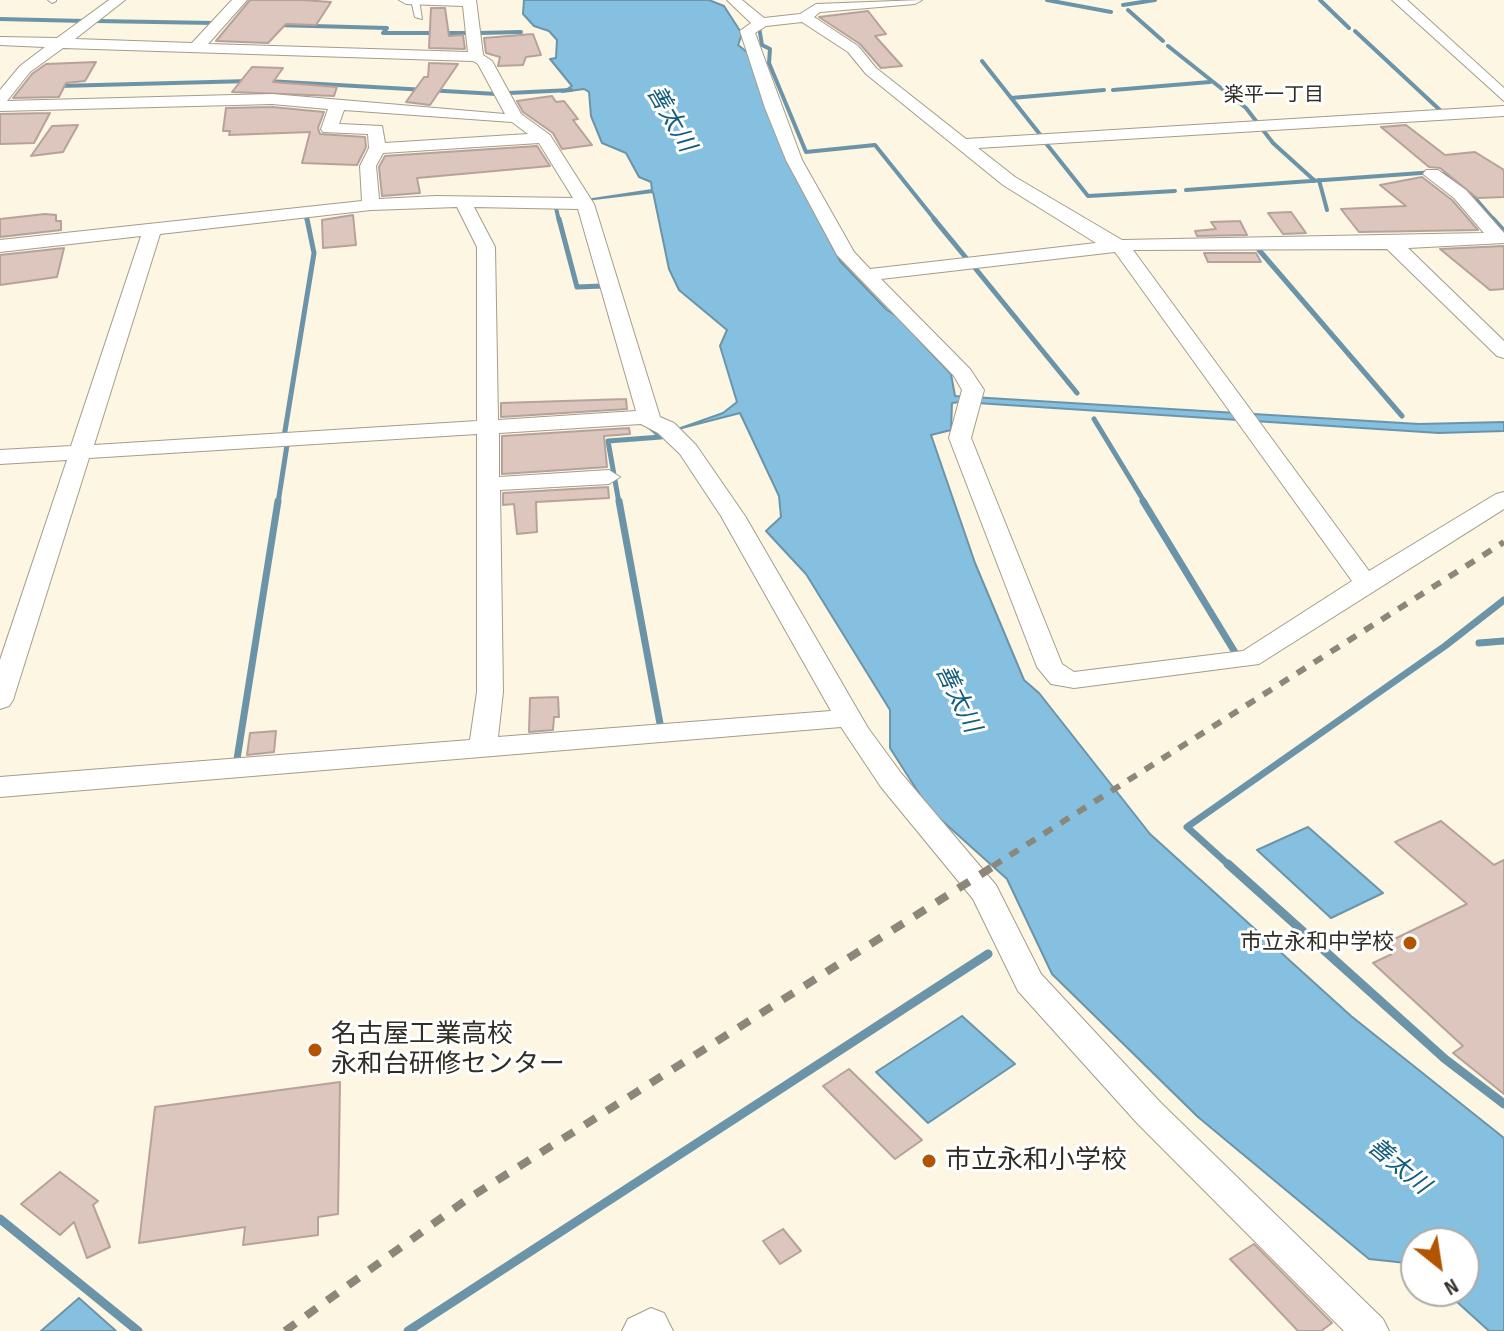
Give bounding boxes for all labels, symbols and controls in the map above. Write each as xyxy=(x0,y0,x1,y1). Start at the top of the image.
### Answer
water label: 善太川 xyxy=(640,81,700,157)
district label: 楽平一丁目 xyxy=(1224,84,1324,108)
water label: 善太川 xyxy=(928,660,986,738)
place label: 市立永和中学校 xyxy=(1240,930,1394,956)
marker: 市立永和中学校 xyxy=(1401,934,1419,952)
place label: 名古屋工業高校 永和台研修センター xyxy=(331,1019,565,1080)
marker: 名古屋工業高校 永和台研修センター xyxy=(306,1041,324,1059)
water label: 善太川 xyxy=(1361,1133,1435,1201)
place label: 市立永和小学校 xyxy=(945,1145,1127,1177)
marker: 市立永和小学校 xyxy=(920,1152,938,1170)
north arrow xyxy=(1400,1227,1480,1307)
text: N xyxy=(1439,1272,1463,1301)

